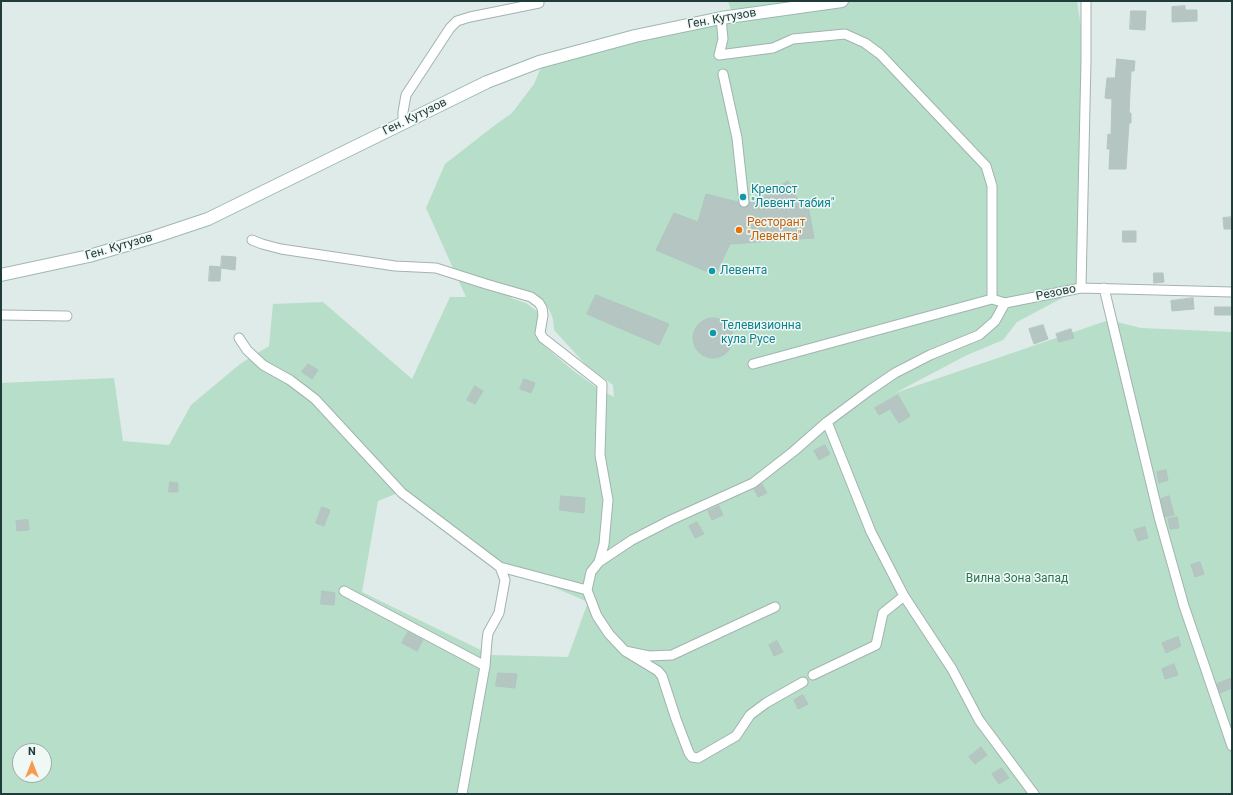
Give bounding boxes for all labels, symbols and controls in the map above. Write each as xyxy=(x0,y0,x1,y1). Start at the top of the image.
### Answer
street label: Ген. Кутузов xyxy=(687,6,757,32)
street label: Ген. Кутузов xyxy=(381,95,449,139)
place label: Крепост "Левент табия" xyxy=(751,183,835,211)
marker: Крепост "Левент табия" xyxy=(738,192,748,202)
place label: Ресторант "Левента" xyxy=(747,216,805,244)
marker: Ресторант "Левента" xyxy=(734,225,744,235)
street label: Ген. Кутузов xyxy=(84,231,154,263)
place label: Левента xyxy=(720,264,767,278)
marker: Левента xyxy=(707,266,717,276)
street label: Резово xyxy=(1035,282,1077,304)
place label: Телевизионна кула Русе xyxy=(721,319,801,347)
marker: Телевизионна кула Русе xyxy=(708,328,718,338)
park label: Вилна Зона Запад xyxy=(966,572,1068,586)
north arrow xyxy=(12,743,52,783)
text: N xyxy=(28,745,36,758)

